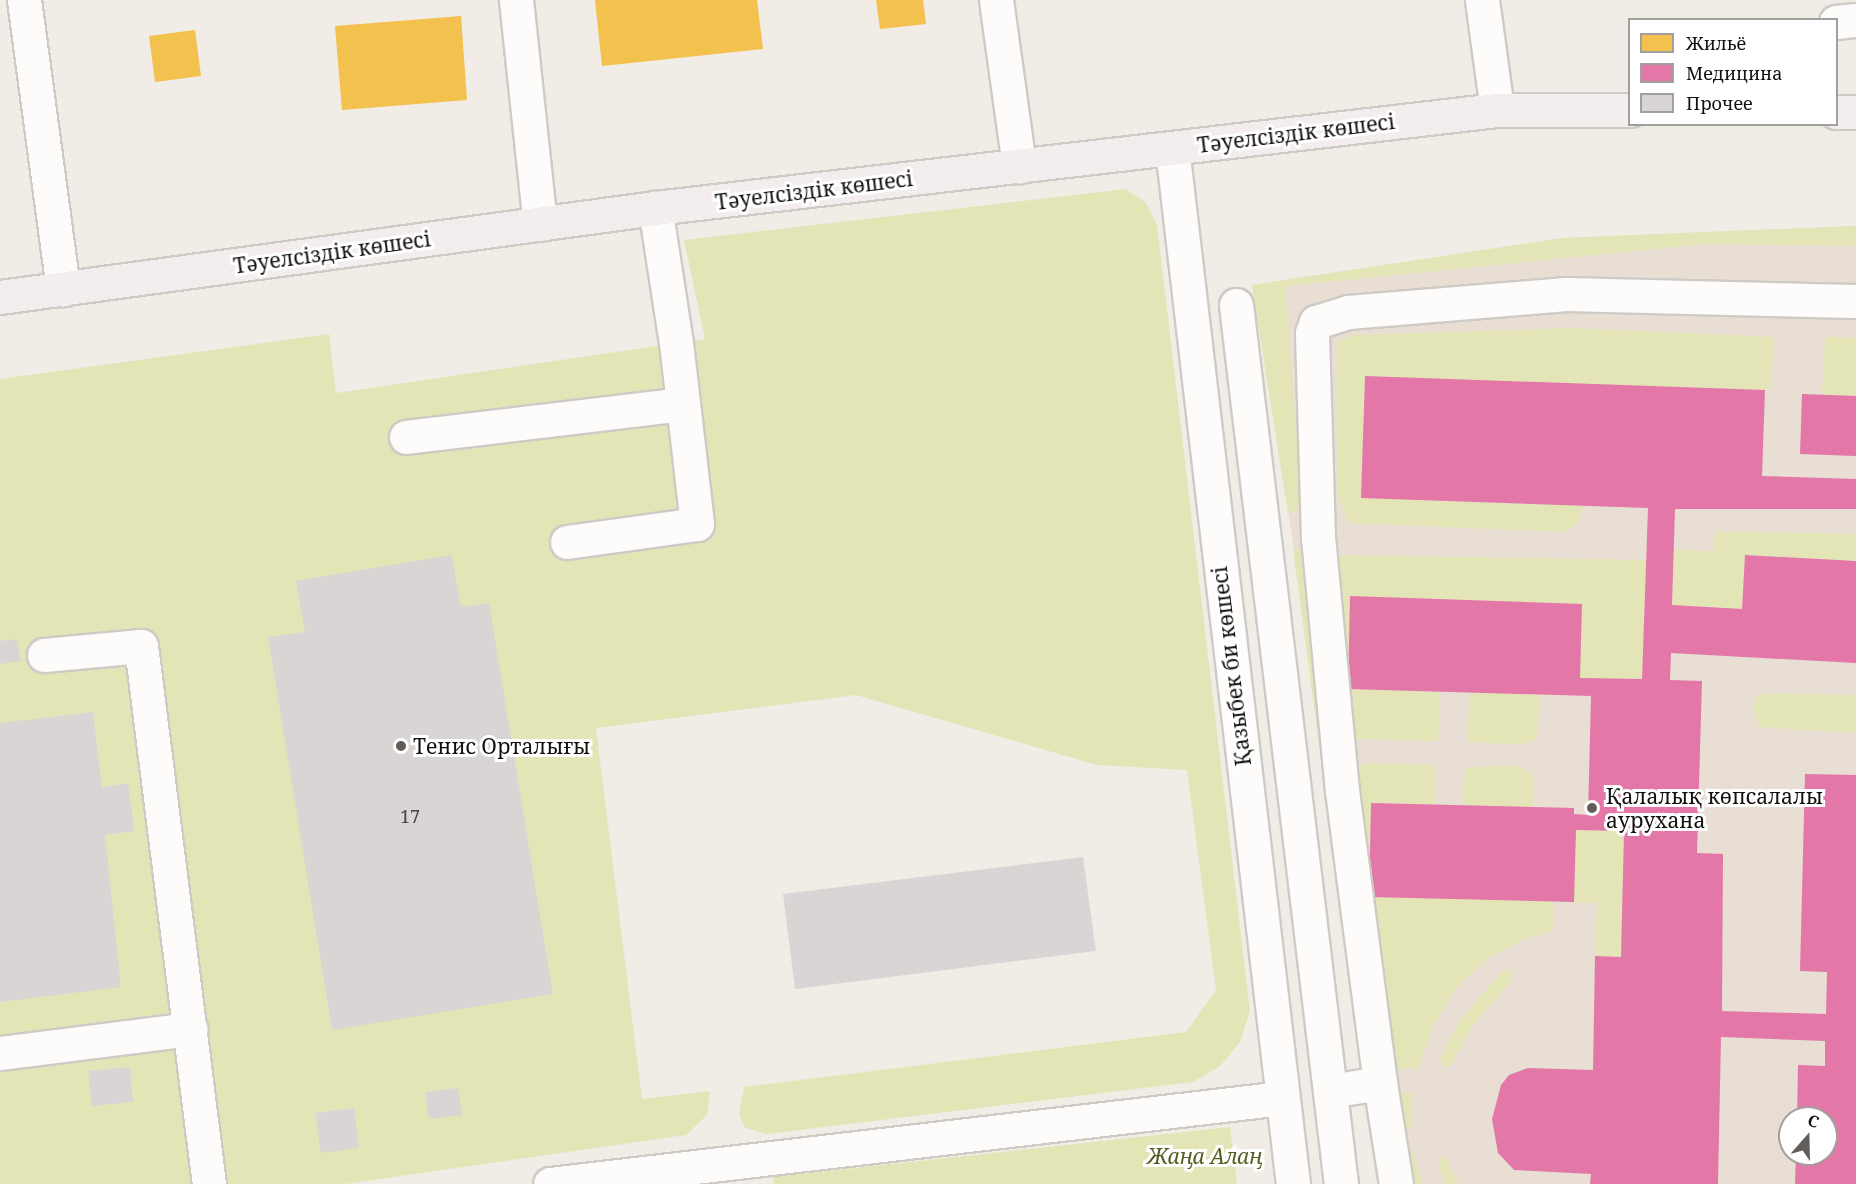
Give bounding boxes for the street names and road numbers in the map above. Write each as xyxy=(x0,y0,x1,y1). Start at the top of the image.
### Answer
street label: Тәуелсіздік көшесі xyxy=(1196,108,1396,158)
street label: Тәуелсіздік көшесі xyxy=(714,165,914,215)
street label: Тәуелсіздік көшесі xyxy=(232,226,432,278)
street label: Қазыбек би көшесі xyxy=(1206,565,1256,767)

